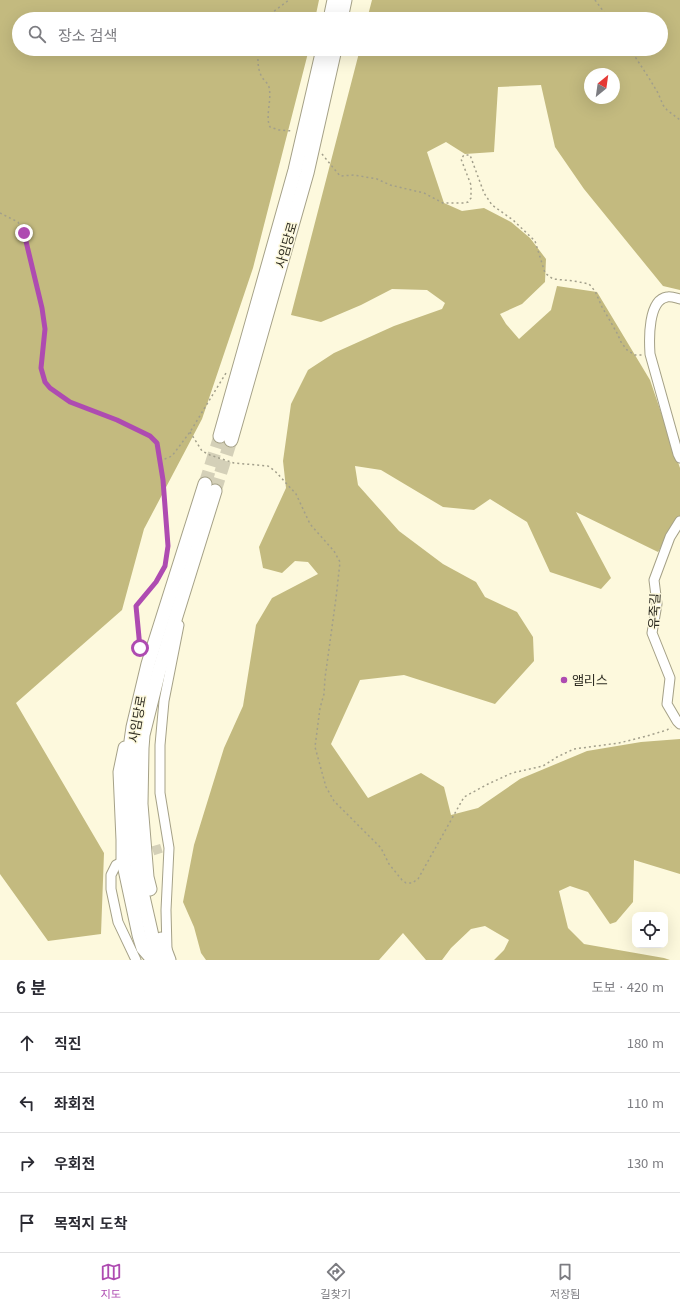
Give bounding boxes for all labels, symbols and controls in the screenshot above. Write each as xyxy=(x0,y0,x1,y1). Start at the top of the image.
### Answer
search box xyxy=(12,12,668,56)
icon: search xyxy=(26,23,48,45)
text: 장소 검색 xyxy=(58,24,117,45)
north arrow xyxy=(584,68,620,104)
street label: 사임당로 xyxy=(270,219,301,270)
route end xyxy=(15,224,33,242)
street label: 유죽길 xyxy=(643,593,664,629)
route start xyxy=(131,639,149,657)
place label: 앨리스 xyxy=(572,670,608,689)
marker: 앨리스 xyxy=(559,675,569,685)
street label: 사임당로 xyxy=(123,694,150,744)
map controls xyxy=(632,912,668,948)
button: locate xyxy=(632,912,668,948)
text: 6 분 xyxy=(16,974,46,999)
text: 도보 · 420 m xyxy=(592,977,664,996)
icon: ahead xyxy=(16,1032,38,1054)
text: 직진 xyxy=(54,1032,82,1053)
text: 180 m xyxy=(627,1033,664,1052)
icon: left xyxy=(16,1092,38,1114)
text: 좌회전 xyxy=(54,1092,95,1113)
text: 110 m xyxy=(627,1093,664,1112)
icon: right xyxy=(16,1152,38,1174)
text: 우회전 xyxy=(54,1152,95,1173)
text: 130 m xyxy=(627,1153,664,1172)
icon: arrive xyxy=(16,1212,38,1234)
text: 목적지 도착 xyxy=(54,1212,127,1233)
tab: 지도 xyxy=(100,1261,122,1301)
tab: 길찾기 xyxy=(321,1261,351,1301)
tab: 저장됨 xyxy=(550,1261,580,1301)

